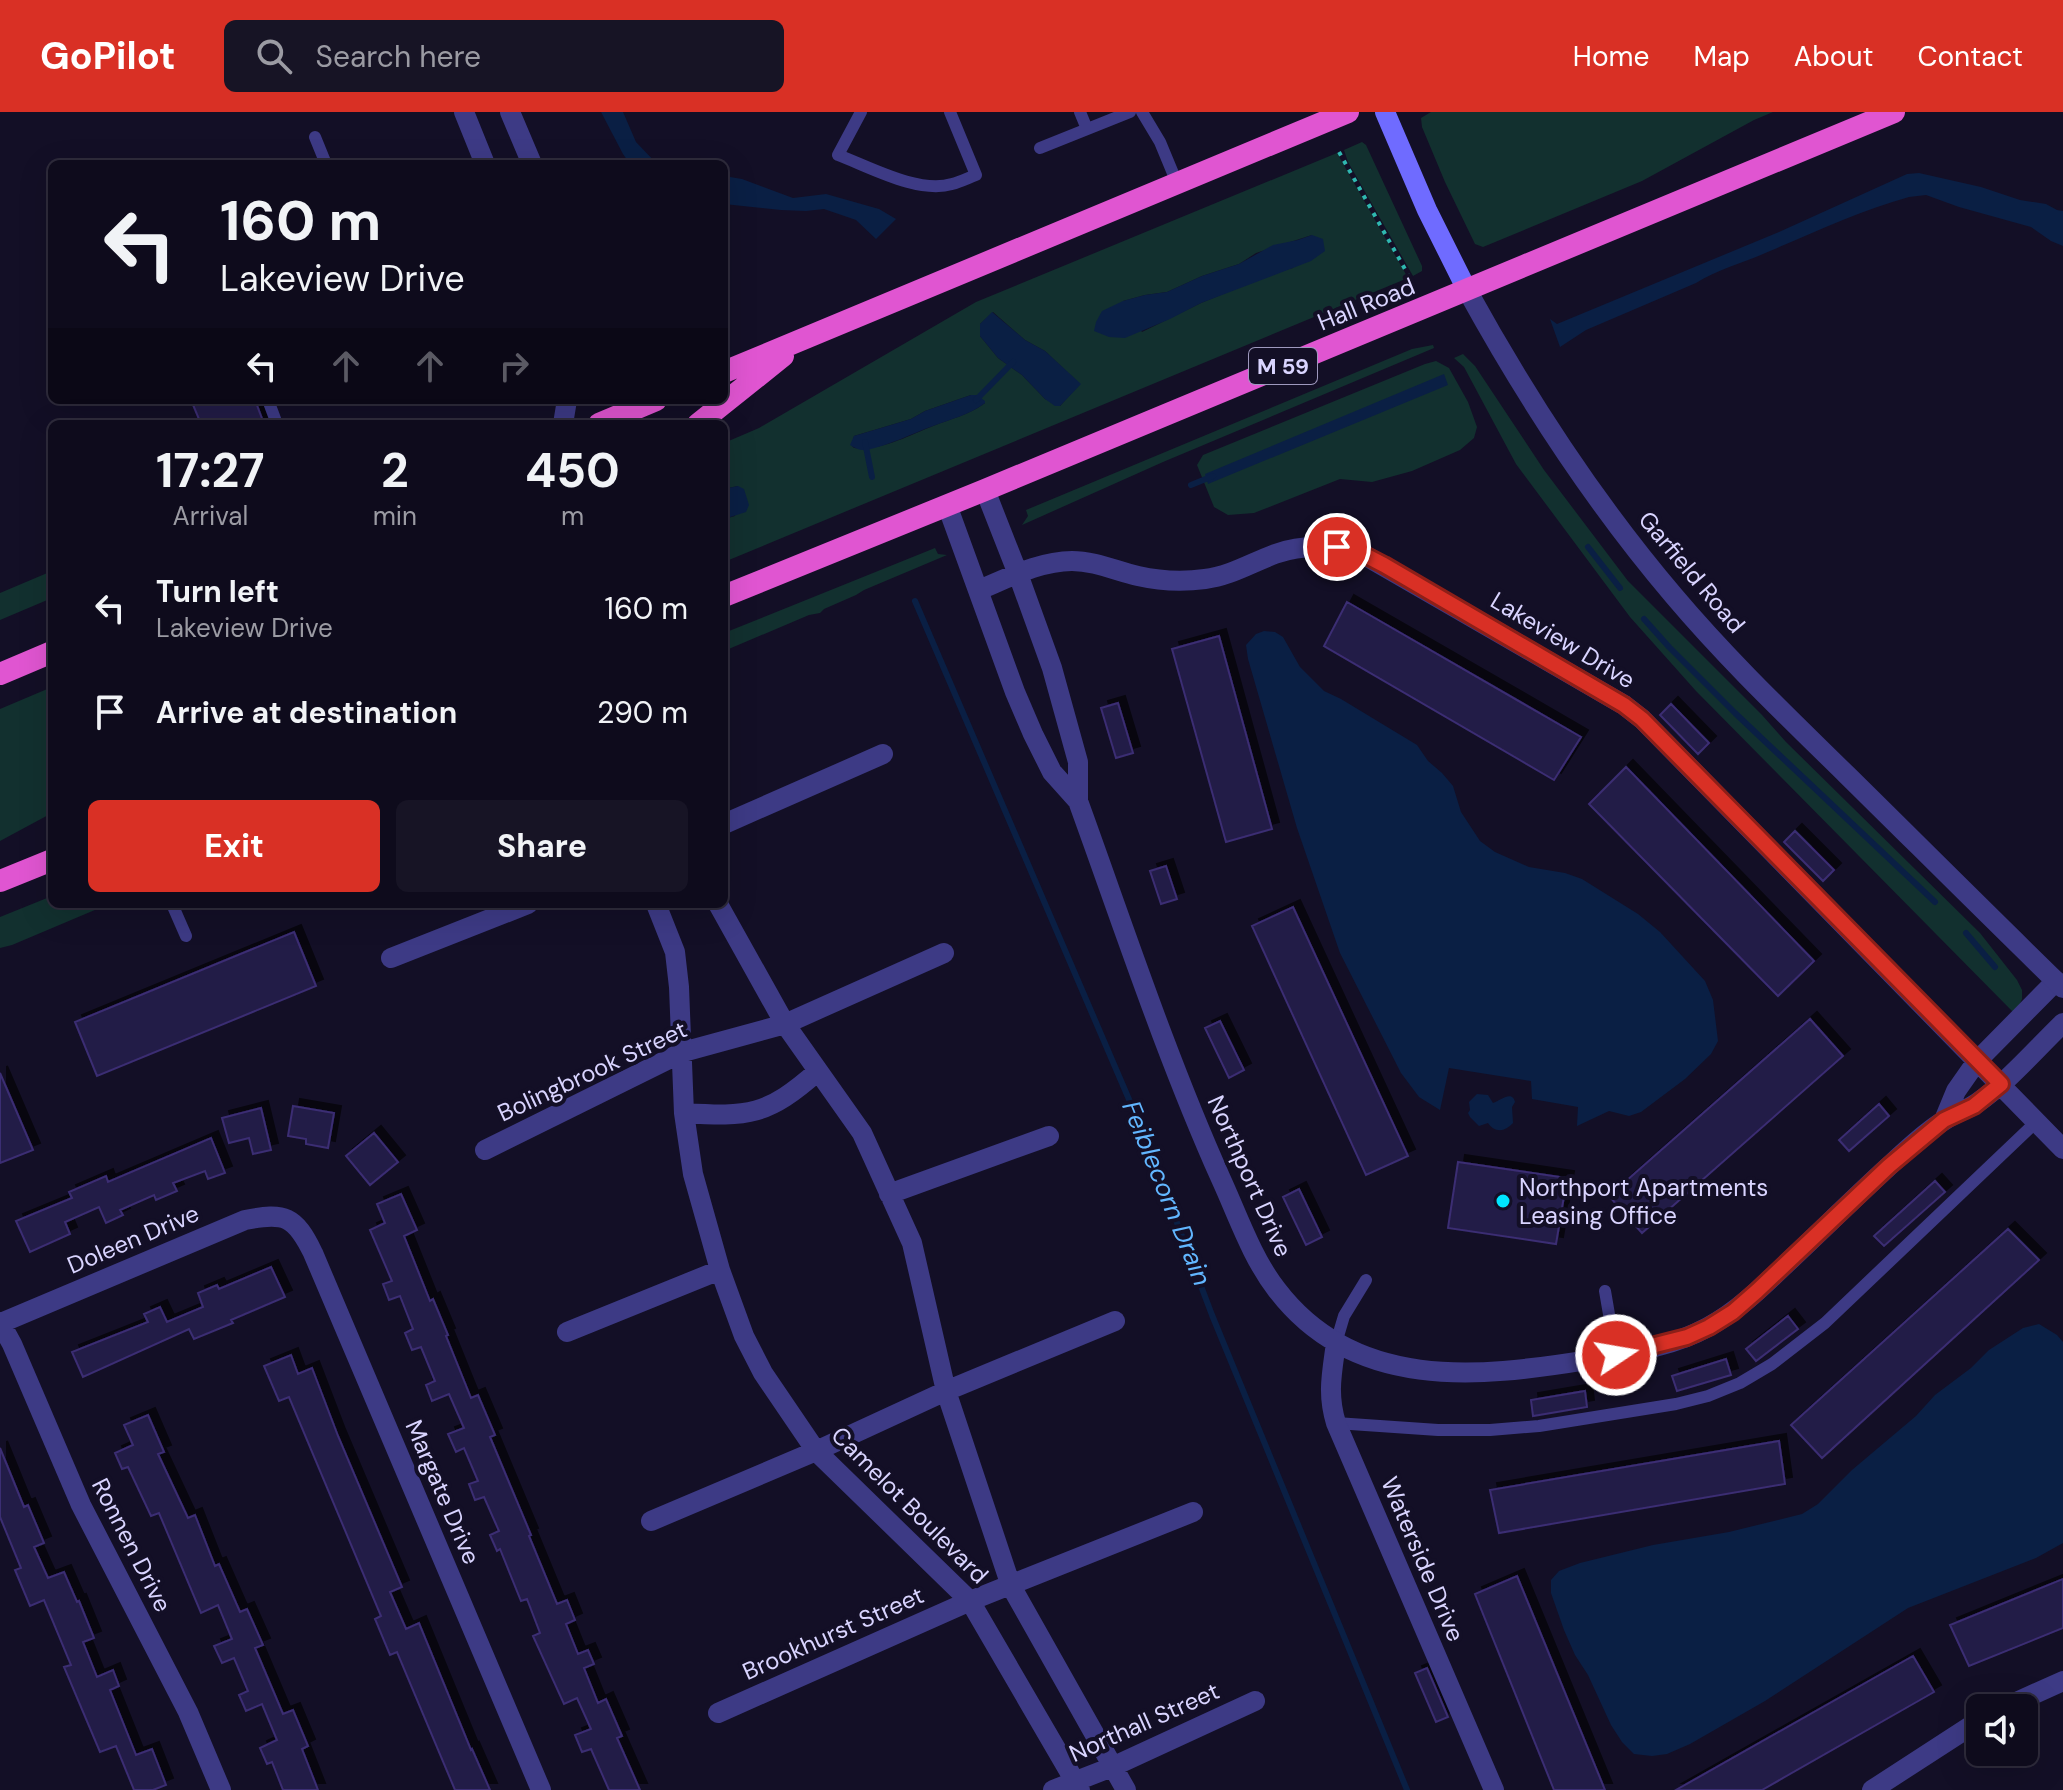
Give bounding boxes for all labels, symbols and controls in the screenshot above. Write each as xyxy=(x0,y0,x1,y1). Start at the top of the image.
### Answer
search box xyxy=(224,20,784,92)
text: GoPilot xyxy=(40,31,176,81)
icon: search xyxy=(252,34,296,78)
text: Search here xyxy=(316,37,481,76)
text: Home xyxy=(1573,38,1649,75)
text: Map xyxy=(1693,38,1750,75)
text: About xyxy=(1794,38,1873,75)
text: Contact xyxy=(1917,38,2023,75)
text: 160 m xyxy=(220,184,381,257)
icon: left xyxy=(88,192,192,296)
text: Lakeview Drive xyxy=(220,255,465,302)
street label: Hall Road xyxy=(1313,270,1419,338)
icon: left xyxy=(240,344,284,388)
icon: ahead xyxy=(324,344,368,388)
icon: ahead xyxy=(408,344,452,388)
icon: right xyxy=(492,344,536,388)
road number: M 59 xyxy=(1249,348,1317,384)
text: 17:27 xyxy=(156,439,265,502)
text: 2 xyxy=(381,439,409,502)
text: 450 xyxy=(525,439,620,502)
text: Arrival xyxy=(172,499,248,533)
text: min xyxy=(373,499,417,533)
text: m xyxy=(561,499,584,533)
street label: Garfield Road xyxy=(1632,505,1752,639)
pin xyxy=(1303,513,1371,581)
icon: arrive xyxy=(1315,525,1359,569)
text: Turn left xyxy=(156,572,279,611)
street label: Lakeview Drive xyxy=(1485,585,1641,695)
icon: left xyxy=(88,586,132,630)
text: 160 m xyxy=(605,589,688,628)
text: Lakeview Drive xyxy=(156,611,333,645)
icon: arrive xyxy=(88,690,132,734)
text: Arrive at destination xyxy=(156,693,457,732)
text: 290 m xyxy=(597,693,688,732)
button: Exit xyxy=(88,800,380,892)
button: Share xyxy=(396,800,688,892)
street label: Bolingbrook Street xyxy=(492,1014,692,1128)
street label: Northport Drive xyxy=(1201,1090,1299,1262)
water label: Feiblecorn Drain xyxy=(1114,1096,1220,1290)
place label: Northport Apartments Leasing Office xyxy=(1519,1172,1768,1231)
marker: Northport Apartments Leasing Office xyxy=(1494,1192,1512,1210)
street label: Doleen Drive xyxy=(62,1197,204,1281)
position arrow xyxy=(1574,1313,1658,1397)
street label: Margate Drive xyxy=(399,1415,487,1569)
street label: Camelot Boulevard xyxy=(825,1420,995,1590)
street label: Waterside Drive xyxy=(1374,1472,1472,1646)
street label: Ronnen Drive xyxy=(85,1473,179,1617)
street label: Brookhurst Street xyxy=(738,1579,928,1687)
street label: Northall Street xyxy=(1064,1675,1224,1769)
map controls xyxy=(1966,1694,2038,1766)
button: sound xyxy=(1966,1694,2038,1766)

